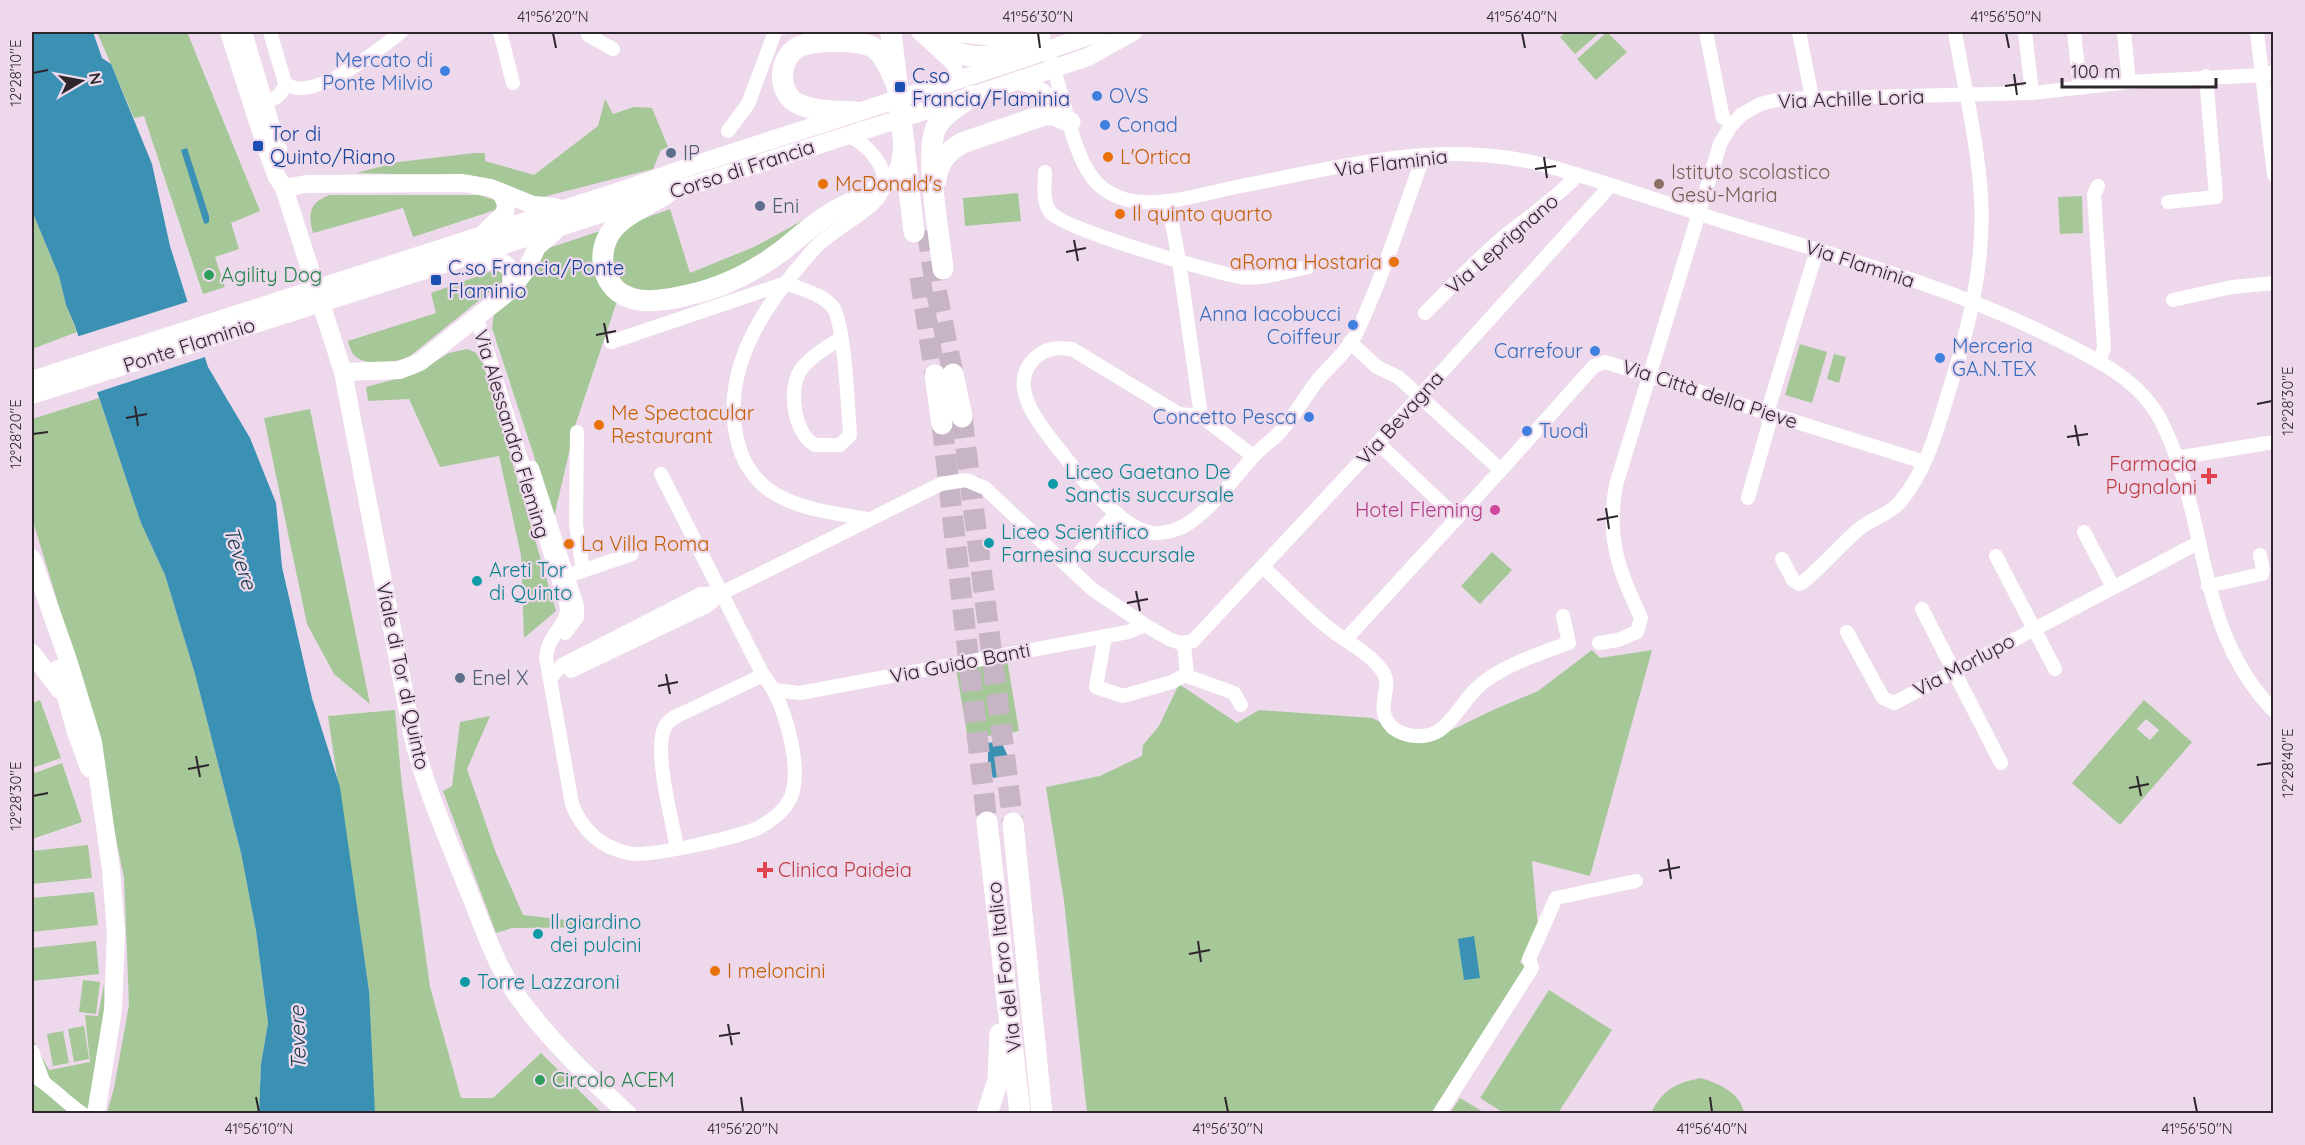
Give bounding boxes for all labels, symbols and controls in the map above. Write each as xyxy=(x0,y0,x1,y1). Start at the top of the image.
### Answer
text: 41°56'20"N xyxy=(517,7,589,26)
text: 41°56'30"N xyxy=(1003,7,1073,26)
text: 41°56'40"N xyxy=(1487,7,1557,26)
text: 41°56'50"N xyxy=(1970,7,2042,26)
text: 12°28'10"E xyxy=(6,40,25,106)
place label: Mercato di Ponte Milvio xyxy=(322,47,433,95)
north arrow xyxy=(51,51,111,111)
scale bar xyxy=(2062,51,2216,89)
text: 100 m xyxy=(2071,60,2120,83)
place label: C.so Francia/Flaminia xyxy=(912,63,1070,111)
marker: Mercato di Ponte Milvio xyxy=(438,64,452,78)
text: N xyxy=(85,71,107,86)
marker: C.so Francia/Flaminia xyxy=(893,80,907,94)
place label: OVS xyxy=(1109,83,1148,108)
street label: Via Achille Loria xyxy=(1777,83,1925,114)
marker: OVS xyxy=(1090,89,1104,103)
place label: Conad xyxy=(1117,112,1178,137)
marker: Conad xyxy=(1098,118,1112,132)
place label: Tor di Quinto/Riano xyxy=(270,121,395,169)
street label: Corso di Francia xyxy=(666,133,817,204)
marker: Tor di Quinto/Riano xyxy=(251,139,265,153)
place label: IP xyxy=(683,140,700,165)
street label: Via Flaminia xyxy=(1333,143,1449,182)
place label: L'Ortica xyxy=(1120,144,1191,169)
marker: IP xyxy=(664,146,678,160)
marker: L'Ortica xyxy=(1101,150,1115,164)
place label: Istituto scolastico Gesù-Maria xyxy=(1671,159,1830,207)
place label: McDonald's xyxy=(835,171,942,196)
marker: McDonald's xyxy=(816,177,830,191)
marker: Istituto scolastico Gesù-Maria xyxy=(1652,177,1666,191)
street label: Via Leprignano xyxy=(1440,188,1563,299)
place label: Eni xyxy=(772,193,799,218)
marker: Eni xyxy=(753,199,767,213)
place label: Il quinto quarto xyxy=(1132,201,1273,226)
marker: Il quinto quarto xyxy=(1113,207,1127,221)
street label: Via Flaminia xyxy=(1802,234,1918,293)
place label: aRoma Hostaria xyxy=(1230,249,1382,274)
place label: C.so Francia/Ponte Flaminio xyxy=(448,255,624,303)
marker: aRoma Hostaria xyxy=(1387,255,1401,269)
place label: Agility Dog xyxy=(221,262,322,287)
marker: Agility Dog xyxy=(202,268,216,282)
marker: C.so Francia/Ponte Flaminio xyxy=(429,273,443,287)
place label: Anna Iacobucci Coiffeur xyxy=(1199,301,1341,349)
street label: Ponte Flaminio xyxy=(120,311,258,378)
marker: Anna Iacobucci Coiffeur xyxy=(1346,318,1360,332)
street label: Via Alessandro Fleming xyxy=(469,326,556,541)
place label: Merceria GA.N.TEX xyxy=(1952,333,2036,381)
place label: Carrefour xyxy=(1494,338,1583,363)
marker: Carrefour xyxy=(1588,344,1602,358)
marker: Merceria GA.N.TEX xyxy=(1933,351,1947,365)
street label: Via Città della Pieve xyxy=(1619,353,1801,434)
street label: Via Bevagna xyxy=(1351,365,1448,470)
text: 12°28'30"E xyxy=(2278,366,2297,436)
text: 12°28'20"E xyxy=(6,399,25,469)
place label: Me Spectacular Restaurant xyxy=(611,400,755,448)
place label: Concetto Pesca xyxy=(1153,404,1297,429)
marker: Concetto Pesca xyxy=(1302,410,1316,424)
marker: Me Spectacular Restaurant xyxy=(592,418,606,432)
place label: Tuodì xyxy=(1539,418,1589,443)
marker: Tuodì xyxy=(1520,424,1534,438)
place label: Farmacia Pugnaloni xyxy=(2106,451,2197,499)
place label: Liceo Gaetano De Sanctis succursale xyxy=(1065,459,1234,507)
marker: Farmacia Pugnaloni xyxy=(2202,469,2216,483)
marker: Liceo Gaetano De Sanctis succursale xyxy=(1046,477,1060,491)
place label: Hotel Fleming xyxy=(1355,497,1483,522)
marker: Hotel Fleming xyxy=(1488,503,1502,517)
place label: Liceo Scientifico Farnesina succursale xyxy=(1001,519,1195,567)
water label: Tevere xyxy=(219,523,264,593)
place label: La Villa Roma xyxy=(581,531,709,556)
marker: Liceo Scientifico Farnesina succursale xyxy=(982,536,996,550)
marker: La Villa Roma xyxy=(562,537,576,551)
place label: Areti Tor di Quinto xyxy=(489,557,572,605)
marker: Areti Tor di Quinto xyxy=(470,574,484,588)
street label: Viale di Tor di Quinto xyxy=(371,580,436,772)
street label: Via Morlupo xyxy=(1909,627,2019,702)
street label: Via Guido Banti xyxy=(888,637,1032,688)
place label: Enel X xyxy=(472,665,528,690)
marker: Enel X xyxy=(453,671,467,685)
text: 12°28'40"E xyxy=(2278,728,2297,798)
text: 12°28'30"E xyxy=(6,761,25,831)
place label: Clinica Paideia xyxy=(778,857,912,882)
marker: Clinica Paideia xyxy=(756,861,774,879)
street label: Via del Foro Italico xyxy=(981,880,1026,1054)
place label: Il giardino dei pulcini xyxy=(550,909,642,957)
marker: Il giardino dei pulcini xyxy=(531,927,545,941)
place label: I meloncini xyxy=(727,958,826,983)
marker: I meloncini xyxy=(708,964,722,978)
place label: Torre Lazzaroni xyxy=(477,969,620,994)
marker: Torre Lazzaroni xyxy=(458,975,472,989)
water label: Tevere xyxy=(283,1004,311,1071)
place label: Circolo ACEM xyxy=(552,1067,675,1092)
marker: Circolo ACEM xyxy=(533,1073,547,1087)
text: 41°56'10"N xyxy=(225,1119,293,1138)
text: 41°56'20"N xyxy=(707,1119,779,1138)
text: 41°56'30"N xyxy=(1193,1119,1263,1138)
text: 41°56'40"N xyxy=(1677,1119,1747,1138)
text: 41°56'50"N xyxy=(2161,1119,2233,1138)

